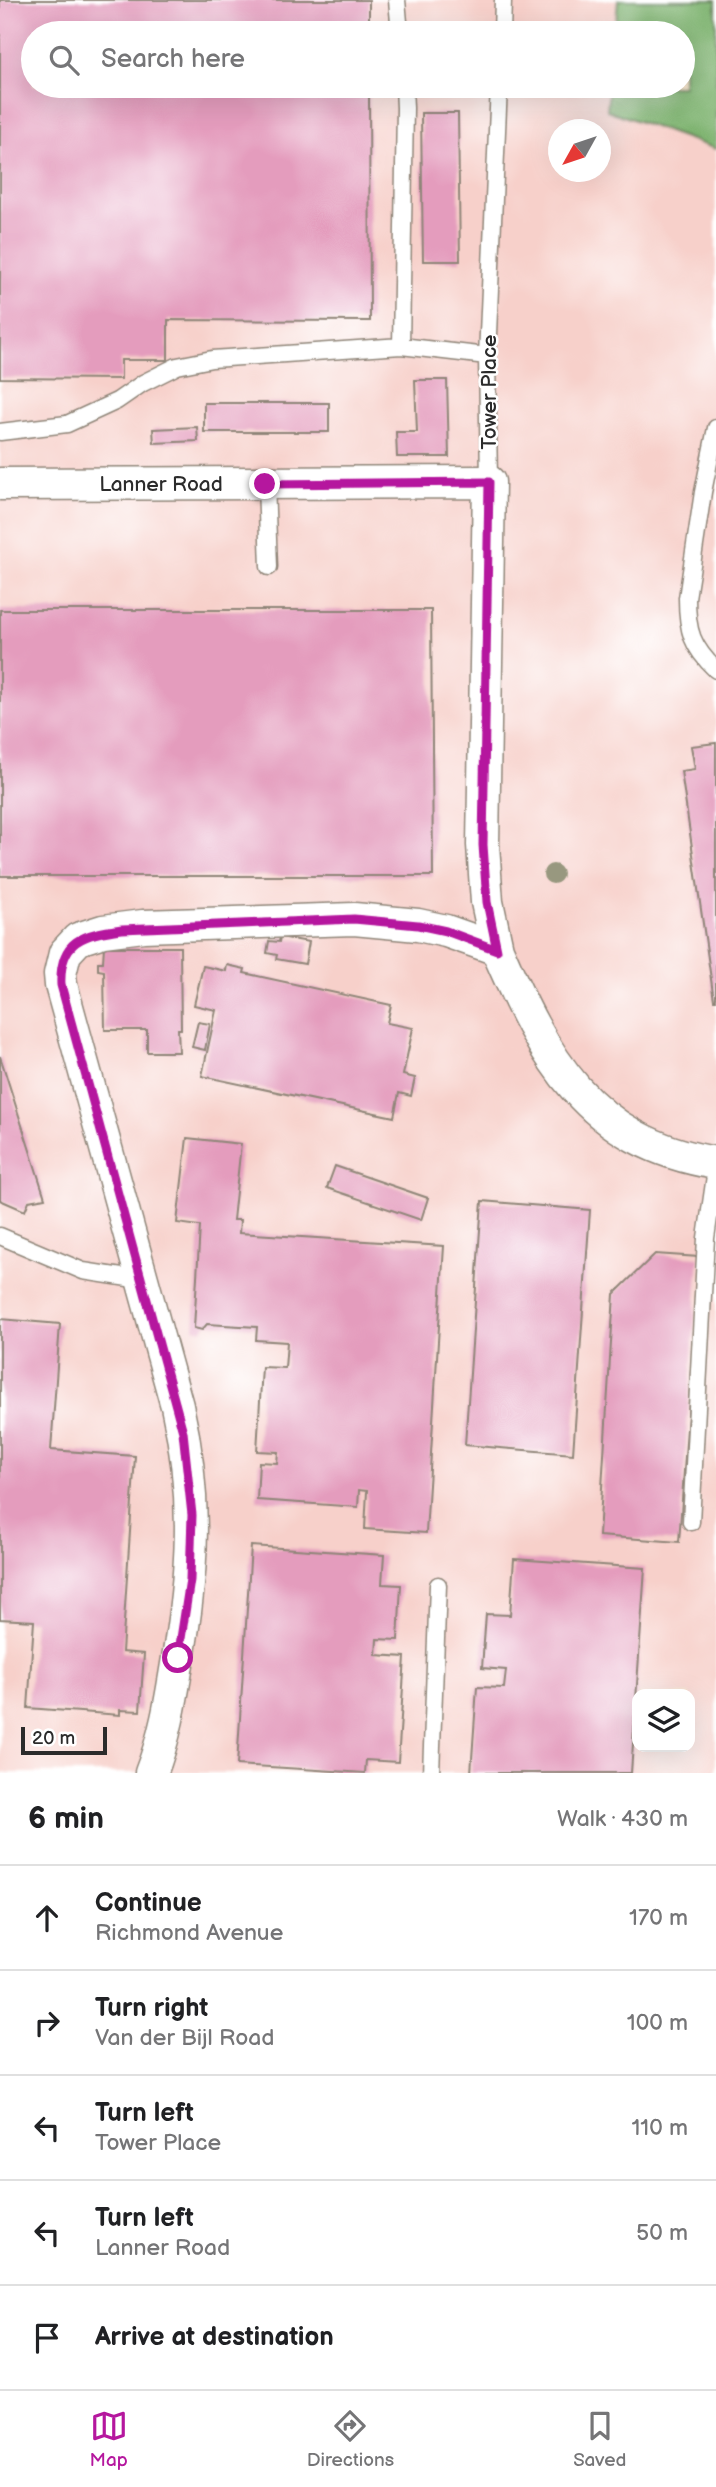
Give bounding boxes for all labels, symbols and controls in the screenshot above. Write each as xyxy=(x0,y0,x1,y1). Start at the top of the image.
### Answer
search box xyxy=(21,21,695,98)
icon: search xyxy=(45,41,83,79)
text: Search here xyxy=(101,44,245,75)
north arrow xyxy=(548,119,611,182)
street label: Tower Place xyxy=(477,334,502,450)
route end xyxy=(249,468,280,499)
street label: Lanner Road xyxy=(99,472,223,497)
route start xyxy=(162,1642,193,1673)
map controls xyxy=(632,1689,695,1752)
button: layers xyxy=(632,1689,695,1752)
scale bar xyxy=(21,1724,107,1756)
text: 20 m xyxy=(32,1727,75,1750)
text: 6 min xyxy=(28,1801,104,1837)
text: Walk · 430 m xyxy=(557,1805,688,1833)
text: Continue xyxy=(95,1888,202,1919)
icon: ahead xyxy=(28,1899,66,1937)
text: 170 m xyxy=(629,1904,688,1932)
text: Richmond Avenue xyxy=(95,1919,283,1947)
text: Turn right xyxy=(95,1993,208,2024)
icon: right xyxy=(28,2004,66,2042)
text: 100 m xyxy=(627,2009,688,2037)
text: Van der Bijl Road xyxy=(95,2024,275,2052)
text: Turn left xyxy=(95,2098,194,2129)
icon: left xyxy=(28,2109,66,2147)
text: 110 m xyxy=(631,2114,688,2142)
text: Tower Place xyxy=(95,2129,221,2157)
text: Turn left xyxy=(95,2203,194,2234)
icon: left xyxy=(28,2214,66,2252)
text: 50 m xyxy=(636,2219,688,2247)
text: Lanner Road xyxy=(95,2234,230,2262)
icon: arrive xyxy=(28,2319,66,2357)
text: Arrive at destination xyxy=(95,2322,334,2353)
tab: Map xyxy=(90,2407,128,2472)
tab: Directions xyxy=(307,2407,394,2472)
tab: Saved xyxy=(573,2407,626,2472)

